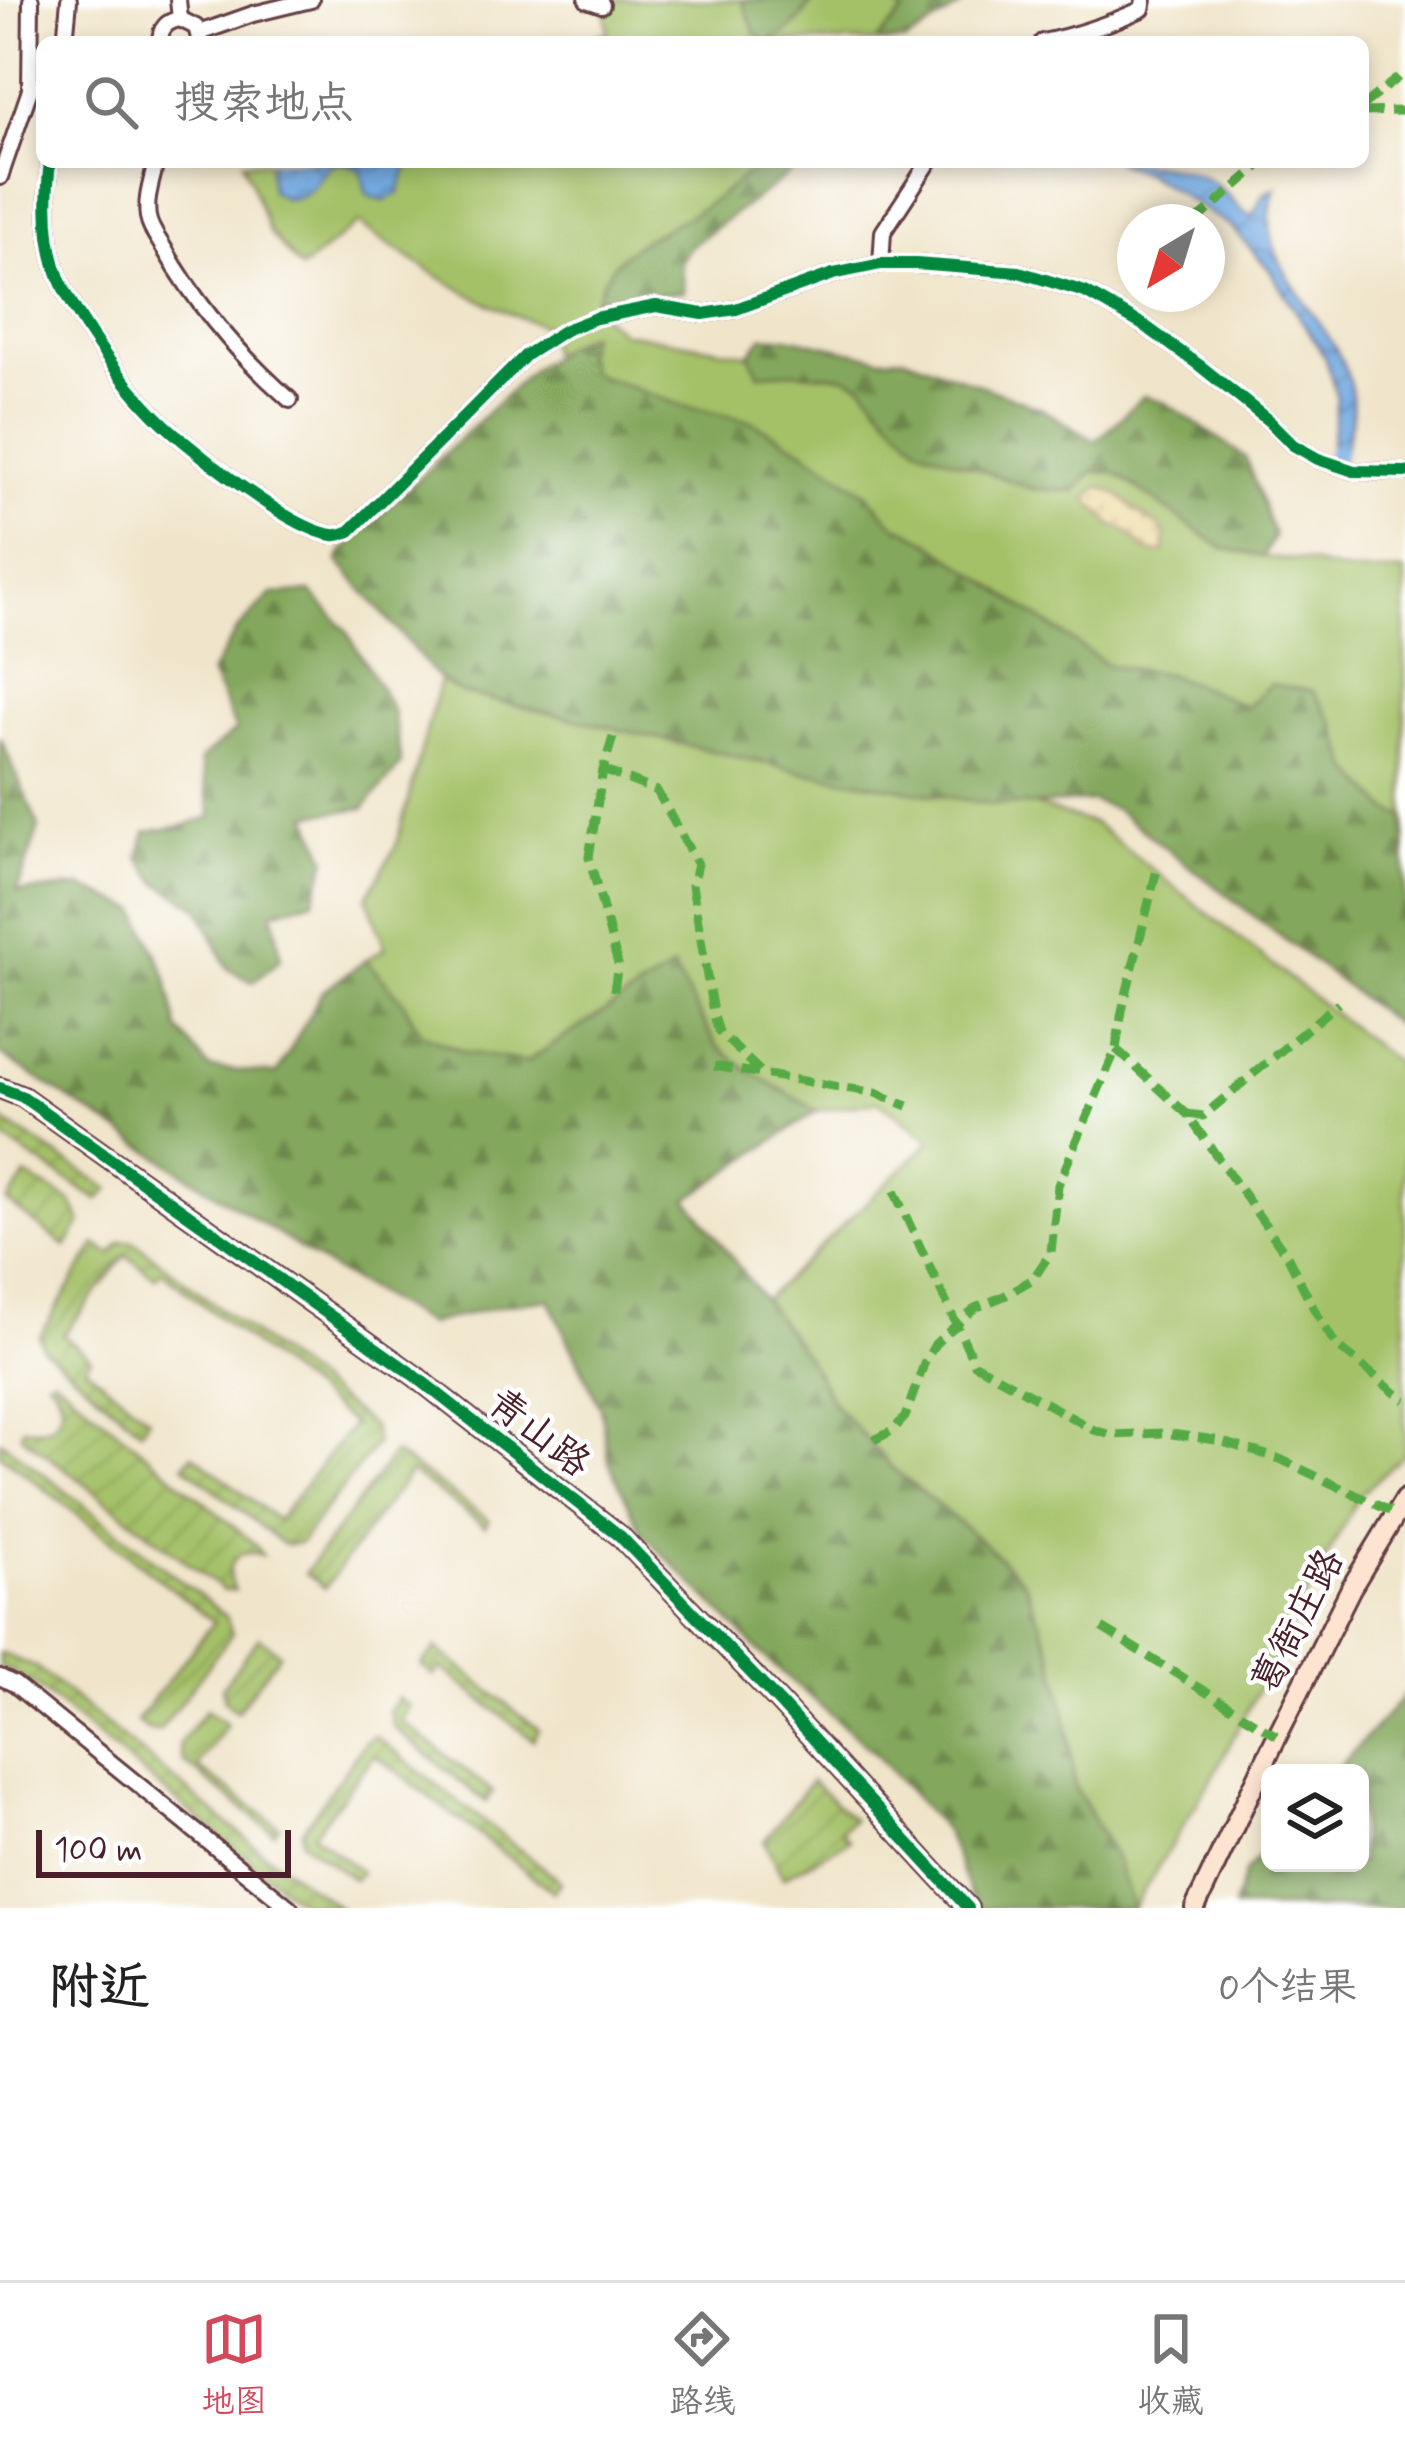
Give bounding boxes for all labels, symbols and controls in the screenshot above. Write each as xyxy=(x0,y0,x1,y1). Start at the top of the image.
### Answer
search box xyxy=(36,36,1369,168)
icon: search xyxy=(78,69,144,135)
text: 搜索地点 xyxy=(174,75,354,134)
north arrow xyxy=(1117,204,1225,312)
street label: 青山路 xyxy=(476,1378,600,1490)
street label: 葛衙庄路 xyxy=(1241,1541,1357,1703)
map controls xyxy=(1261,1764,1369,1872)
button: layers xyxy=(1261,1764,1369,1872)
scale bar xyxy=(36,1824,291,1877)
text: 100 m xyxy=(54,1829,143,1873)
text: 附近 xyxy=(48,1956,150,2022)
text: 0个结果 xyxy=(1218,1963,1357,2014)
tab: 地图 xyxy=(201,2306,267,2425)
tab: 路线 xyxy=(669,2306,735,2425)
tab: 收藏 xyxy=(1138,2306,1204,2425)

